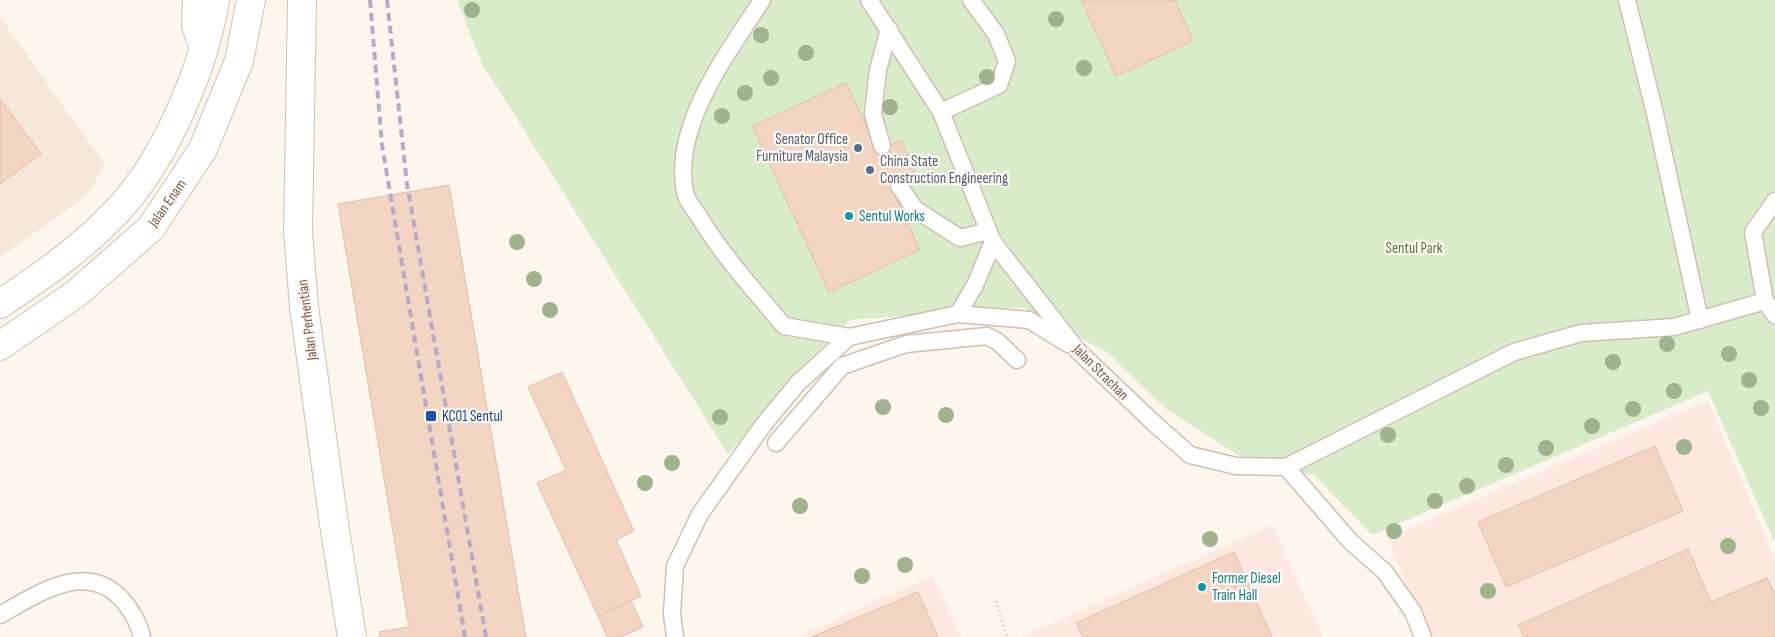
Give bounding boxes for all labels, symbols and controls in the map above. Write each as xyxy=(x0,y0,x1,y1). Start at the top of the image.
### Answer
place label: Senator Office Furniture Malaysia xyxy=(756,130,848,166)
marker: Senator Office Furniture Malaysia xyxy=(852,142,864,154)
place label: China State Construction Engineering xyxy=(880,152,1008,188)
marker: China State Construction Engineering xyxy=(864,164,876,176)
street label: Jalan Enam xyxy=(144,176,191,232)
place label: Sentul Works xyxy=(859,207,925,226)
marker: Sentul Works xyxy=(843,210,855,222)
park label: Sentul Park xyxy=(1386,239,1443,258)
street label: Jalan Perhentian xyxy=(293,278,322,362)
street label: Jalan Strachan xyxy=(1068,340,1133,404)
place label: KC01 Sentul xyxy=(442,407,503,426)
marker: KC01 Sentul xyxy=(424,409,438,423)
place label: Former Diesel Train Hall xyxy=(1212,569,1281,605)
marker: Former Diesel Train Hall xyxy=(1196,581,1208,593)

